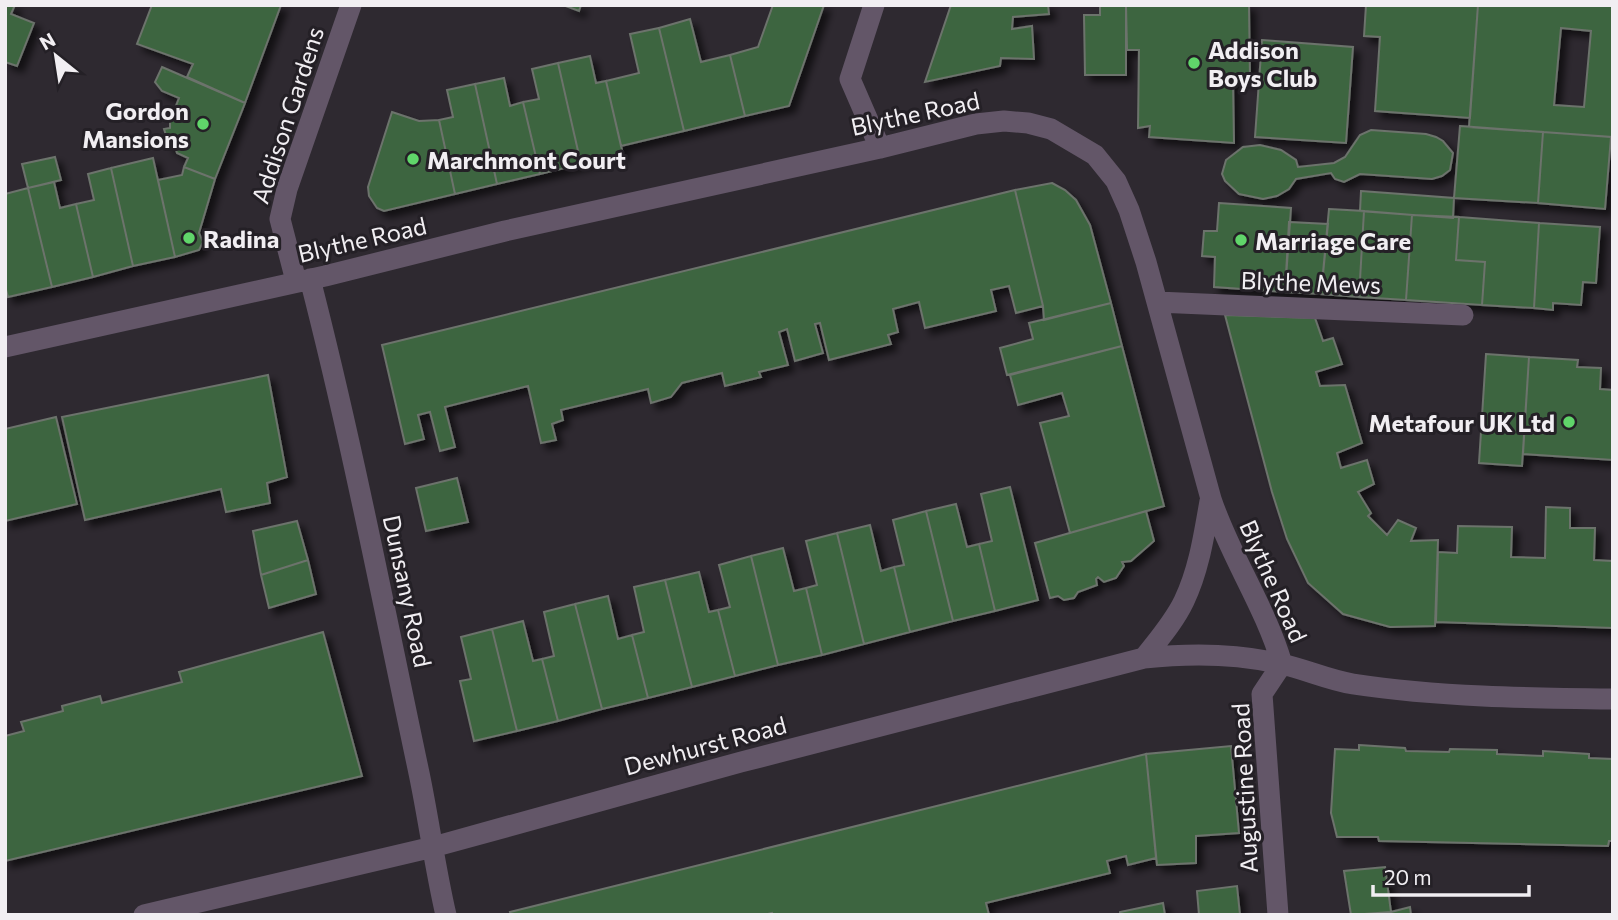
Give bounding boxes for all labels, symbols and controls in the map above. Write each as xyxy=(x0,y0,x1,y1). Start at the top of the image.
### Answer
north arrow xyxy=(21,21,91,91)
street label: Addison Gardens xyxy=(245,23,329,207)
text: N xyxy=(35,27,59,54)
place label: Addison Boys Club xyxy=(1208,35,1317,92)
marker: Addison Boys Club xyxy=(1186,55,1202,71)
street label: Blythe Road xyxy=(848,85,982,141)
place label: Gordon Mansions xyxy=(82,96,189,153)
marker: Gordon Mansions xyxy=(195,116,211,132)
place label: Marchmont Court xyxy=(427,145,626,174)
marker: Marchmont Court xyxy=(405,151,421,167)
street label: Blythe Road xyxy=(295,210,429,268)
place label: Radina xyxy=(203,224,279,253)
place label: Marriage Care xyxy=(1255,226,1411,255)
marker: Radina xyxy=(181,230,197,246)
marker: Marriage Care xyxy=(1233,232,1249,248)
street label: Blythe Mews xyxy=(1240,265,1382,299)
place label: Metafour UK Ltd xyxy=(1369,408,1555,437)
marker: Metafour UK Ltd xyxy=(1561,414,1577,430)
street label: Dunsany Road xyxy=(378,512,438,670)
street label: Blythe Road xyxy=(1234,515,1314,647)
street label: Augustine Road xyxy=(1225,702,1263,874)
street label: Dewhurst Road xyxy=(621,709,789,781)
scale bar xyxy=(1373,853,1529,897)
text: 20 m xyxy=(1384,864,1432,889)

